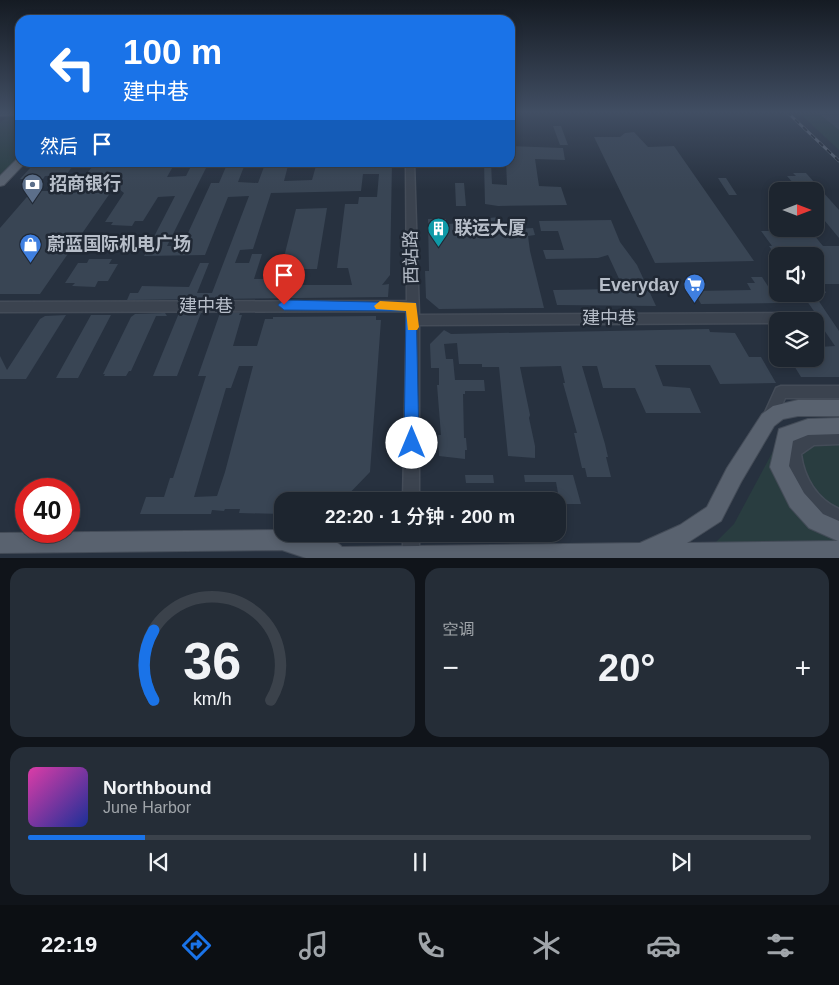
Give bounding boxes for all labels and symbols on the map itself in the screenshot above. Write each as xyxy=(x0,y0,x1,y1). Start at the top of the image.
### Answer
bank icon: 招商银行 xyxy=(21,172,45,203)
place label: 招商银行 xyxy=(49,173,121,194)
north arrow xyxy=(769,182,824,238)
building icon: 联运大厦 xyxy=(426,216,450,247)
place label: 联运大厦 xyxy=(454,218,526,238)
street label: 西站路 xyxy=(401,230,421,284)
shop icon: 蔚蓝国际机电广场 xyxy=(19,232,43,263)
place label: 蔚蓝国际机电广场 xyxy=(47,234,191,254)
pin xyxy=(263,254,305,305)
supermarket icon: Everyday xyxy=(683,273,707,304)
place label: Everyday xyxy=(599,275,679,295)
street label: 建中巷 xyxy=(179,296,233,316)
street label: 建中巷 xyxy=(582,308,636,328)
position arrow xyxy=(385,416,437,468)
speed limit sign: 40 xyxy=(15,478,80,543)

